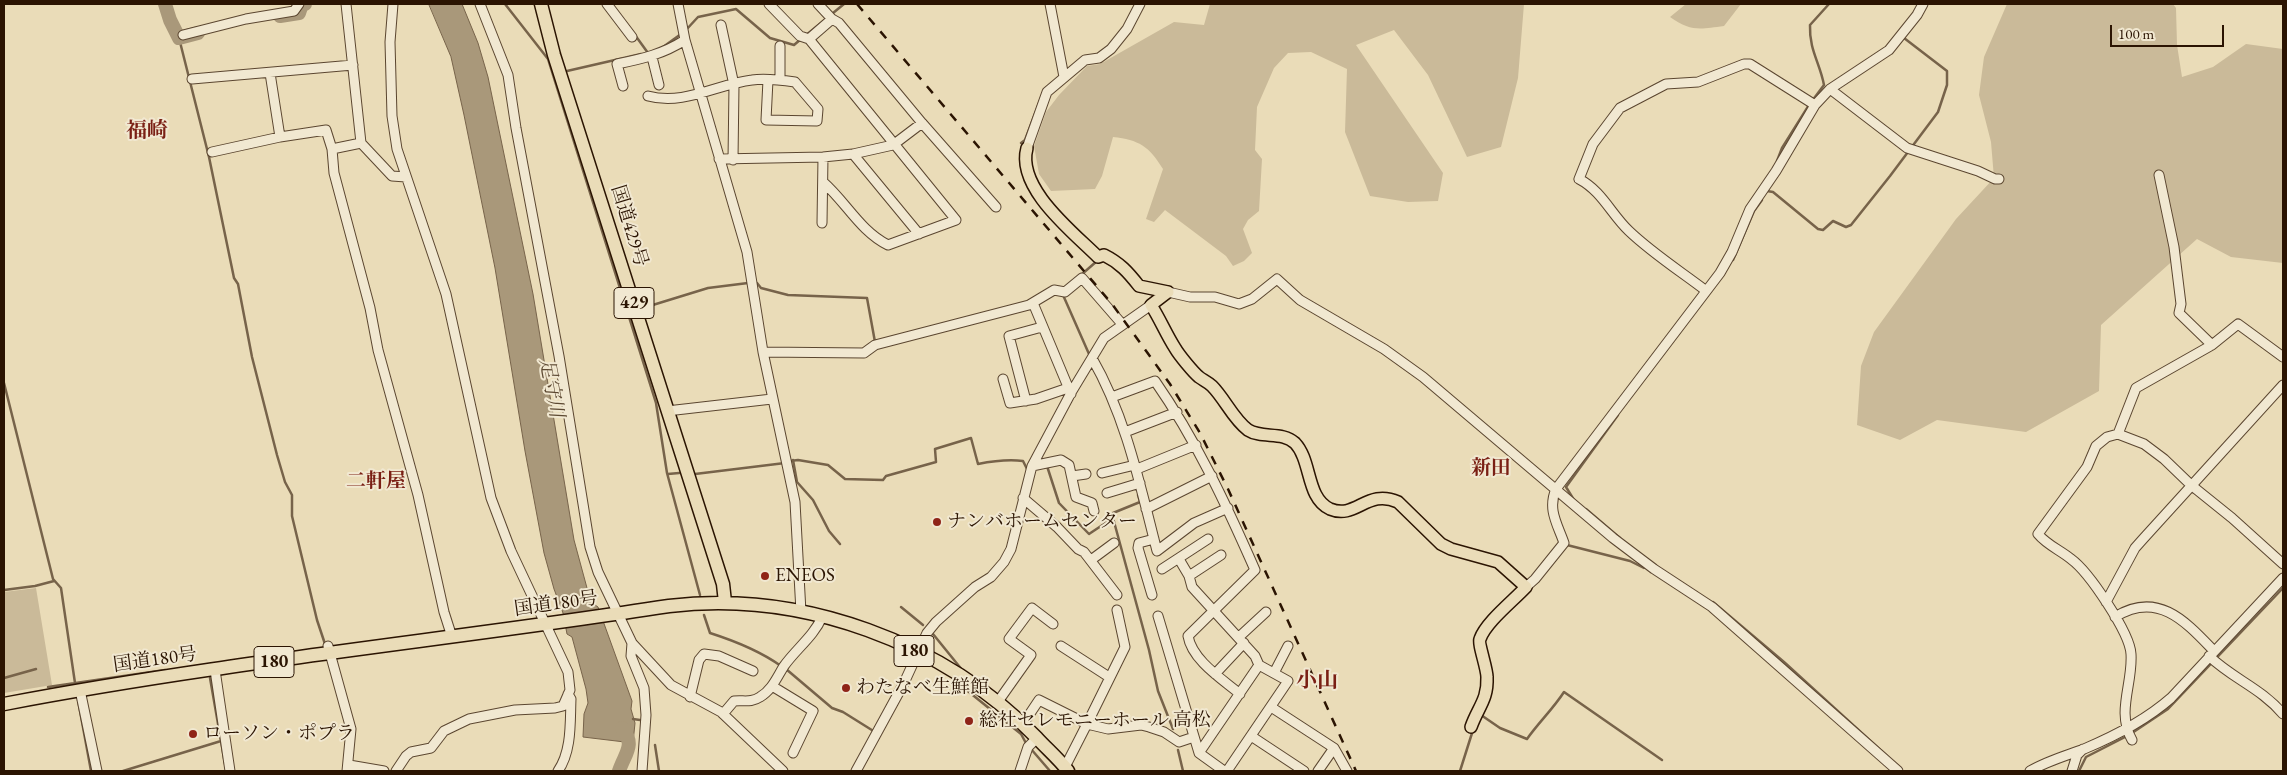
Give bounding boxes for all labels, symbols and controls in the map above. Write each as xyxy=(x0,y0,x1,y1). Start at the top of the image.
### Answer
scale bar xyxy=(2112,15,2226,47)
text: 100 m xyxy=(2118,24,2154,43)
district label: 福崎 xyxy=(126,118,168,144)
street label: 国道429号 xyxy=(606,182,652,270)
road number: 429 xyxy=(614,288,654,318)
water label: 足守川 xyxy=(533,356,569,420)
district label: 新田 xyxy=(1471,457,1511,481)
district label: 二軒屋 xyxy=(346,470,406,494)
place label: ナンバホームセンター xyxy=(947,511,1137,533)
marker: ナンバホームセンター xyxy=(931,516,943,528)
place label: ENEOS xyxy=(775,565,835,587)
marker: ENEOS xyxy=(759,570,771,582)
street label: 国道180号 xyxy=(513,587,599,621)
road number: 180 xyxy=(894,636,934,666)
street label: 国道180号 xyxy=(112,643,198,677)
road number: 180 xyxy=(254,646,294,678)
district label: 小山 xyxy=(1296,668,1338,694)
place label: わたなべ生鮮館 xyxy=(856,677,989,699)
marker: わたなべ生鮮館 xyxy=(840,682,852,694)
place label: 総社セレモニーホール 高松 xyxy=(979,710,1211,732)
marker: 総社セレモニーホール 高松 xyxy=(963,715,975,727)
place label: ローソン・ポプラ xyxy=(203,723,355,745)
marker: ローソン・ポプラ xyxy=(187,728,199,740)

